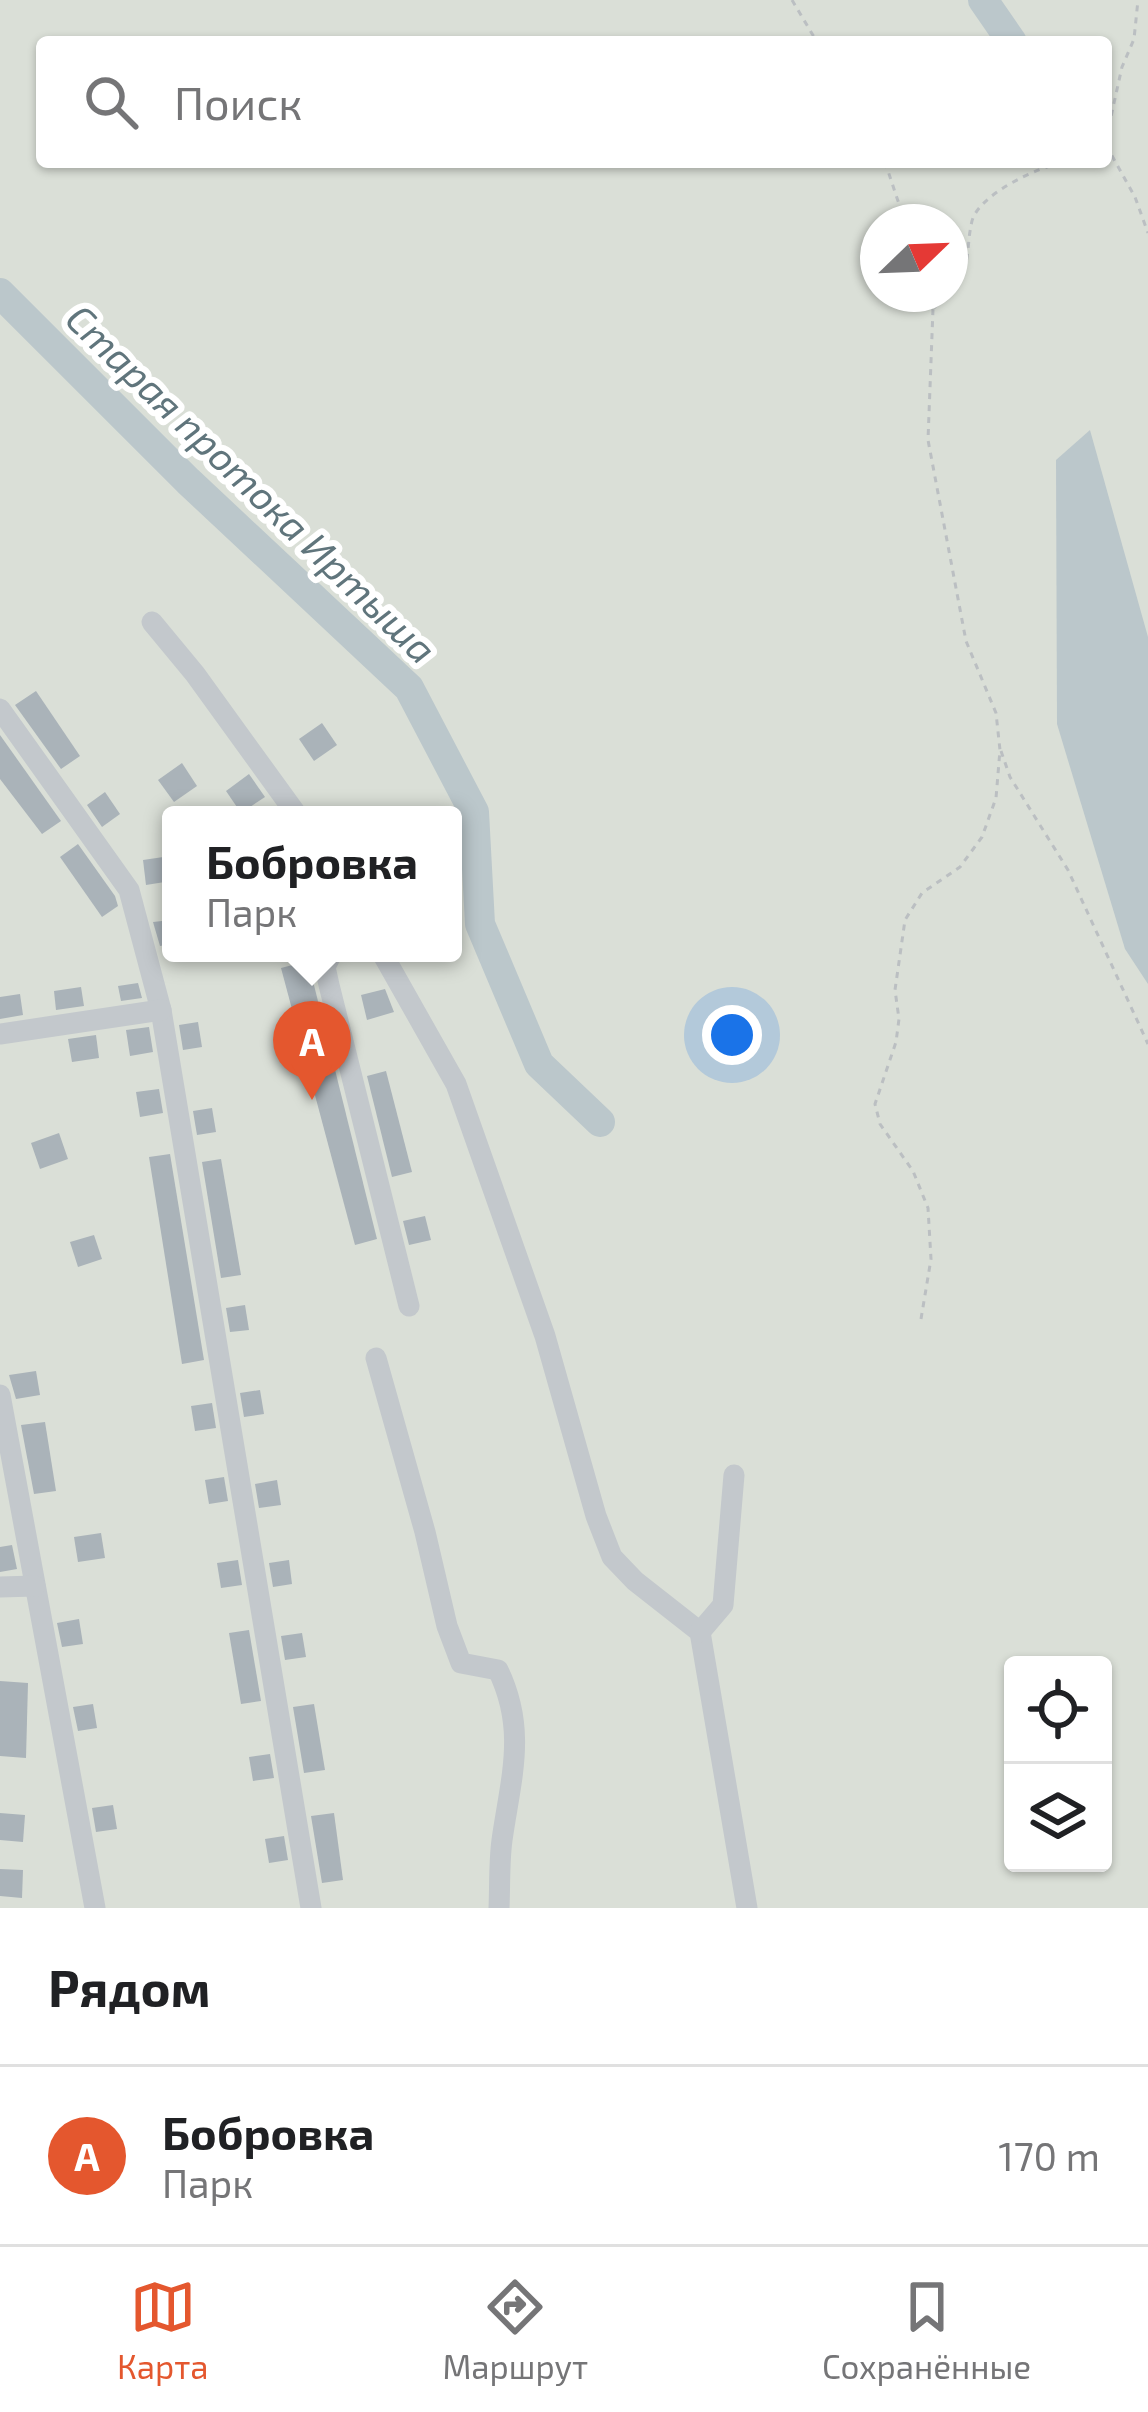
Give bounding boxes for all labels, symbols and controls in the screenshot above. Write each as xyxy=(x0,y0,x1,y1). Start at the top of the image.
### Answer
search box xyxy=(36,36,1112,168)
icon: search xyxy=(78,69,144,135)
text: Поиск xyxy=(174,75,302,129)
north arrow xyxy=(860,204,968,312)
water label: Старая протока Иртыша xyxy=(57,294,447,672)
popup xyxy=(162,806,462,962)
text: Бобровка xyxy=(206,834,418,888)
text: Парк xyxy=(206,888,297,935)
pin: A xyxy=(273,1001,351,1100)
your location xyxy=(702,1005,762,1065)
map controls xyxy=(1004,1656,1112,1872)
button: locate xyxy=(1004,1656,1112,1764)
button: layers xyxy=(1004,1764,1112,1872)
text: Рядом xyxy=(48,1956,211,2017)
text: Бобровка xyxy=(162,2105,374,2159)
text: A xyxy=(74,2132,100,2179)
text: 170 m xyxy=(998,2132,1100,2179)
text: Парк xyxy=(162,2159,253,2206)
tab: Карта xyxy=(117,2274,209,2386)
tab: Маршрут xyxy=(442,2274,588,2386)
tab: Сохранённые xyxy=(822,2274,1031,2386)

